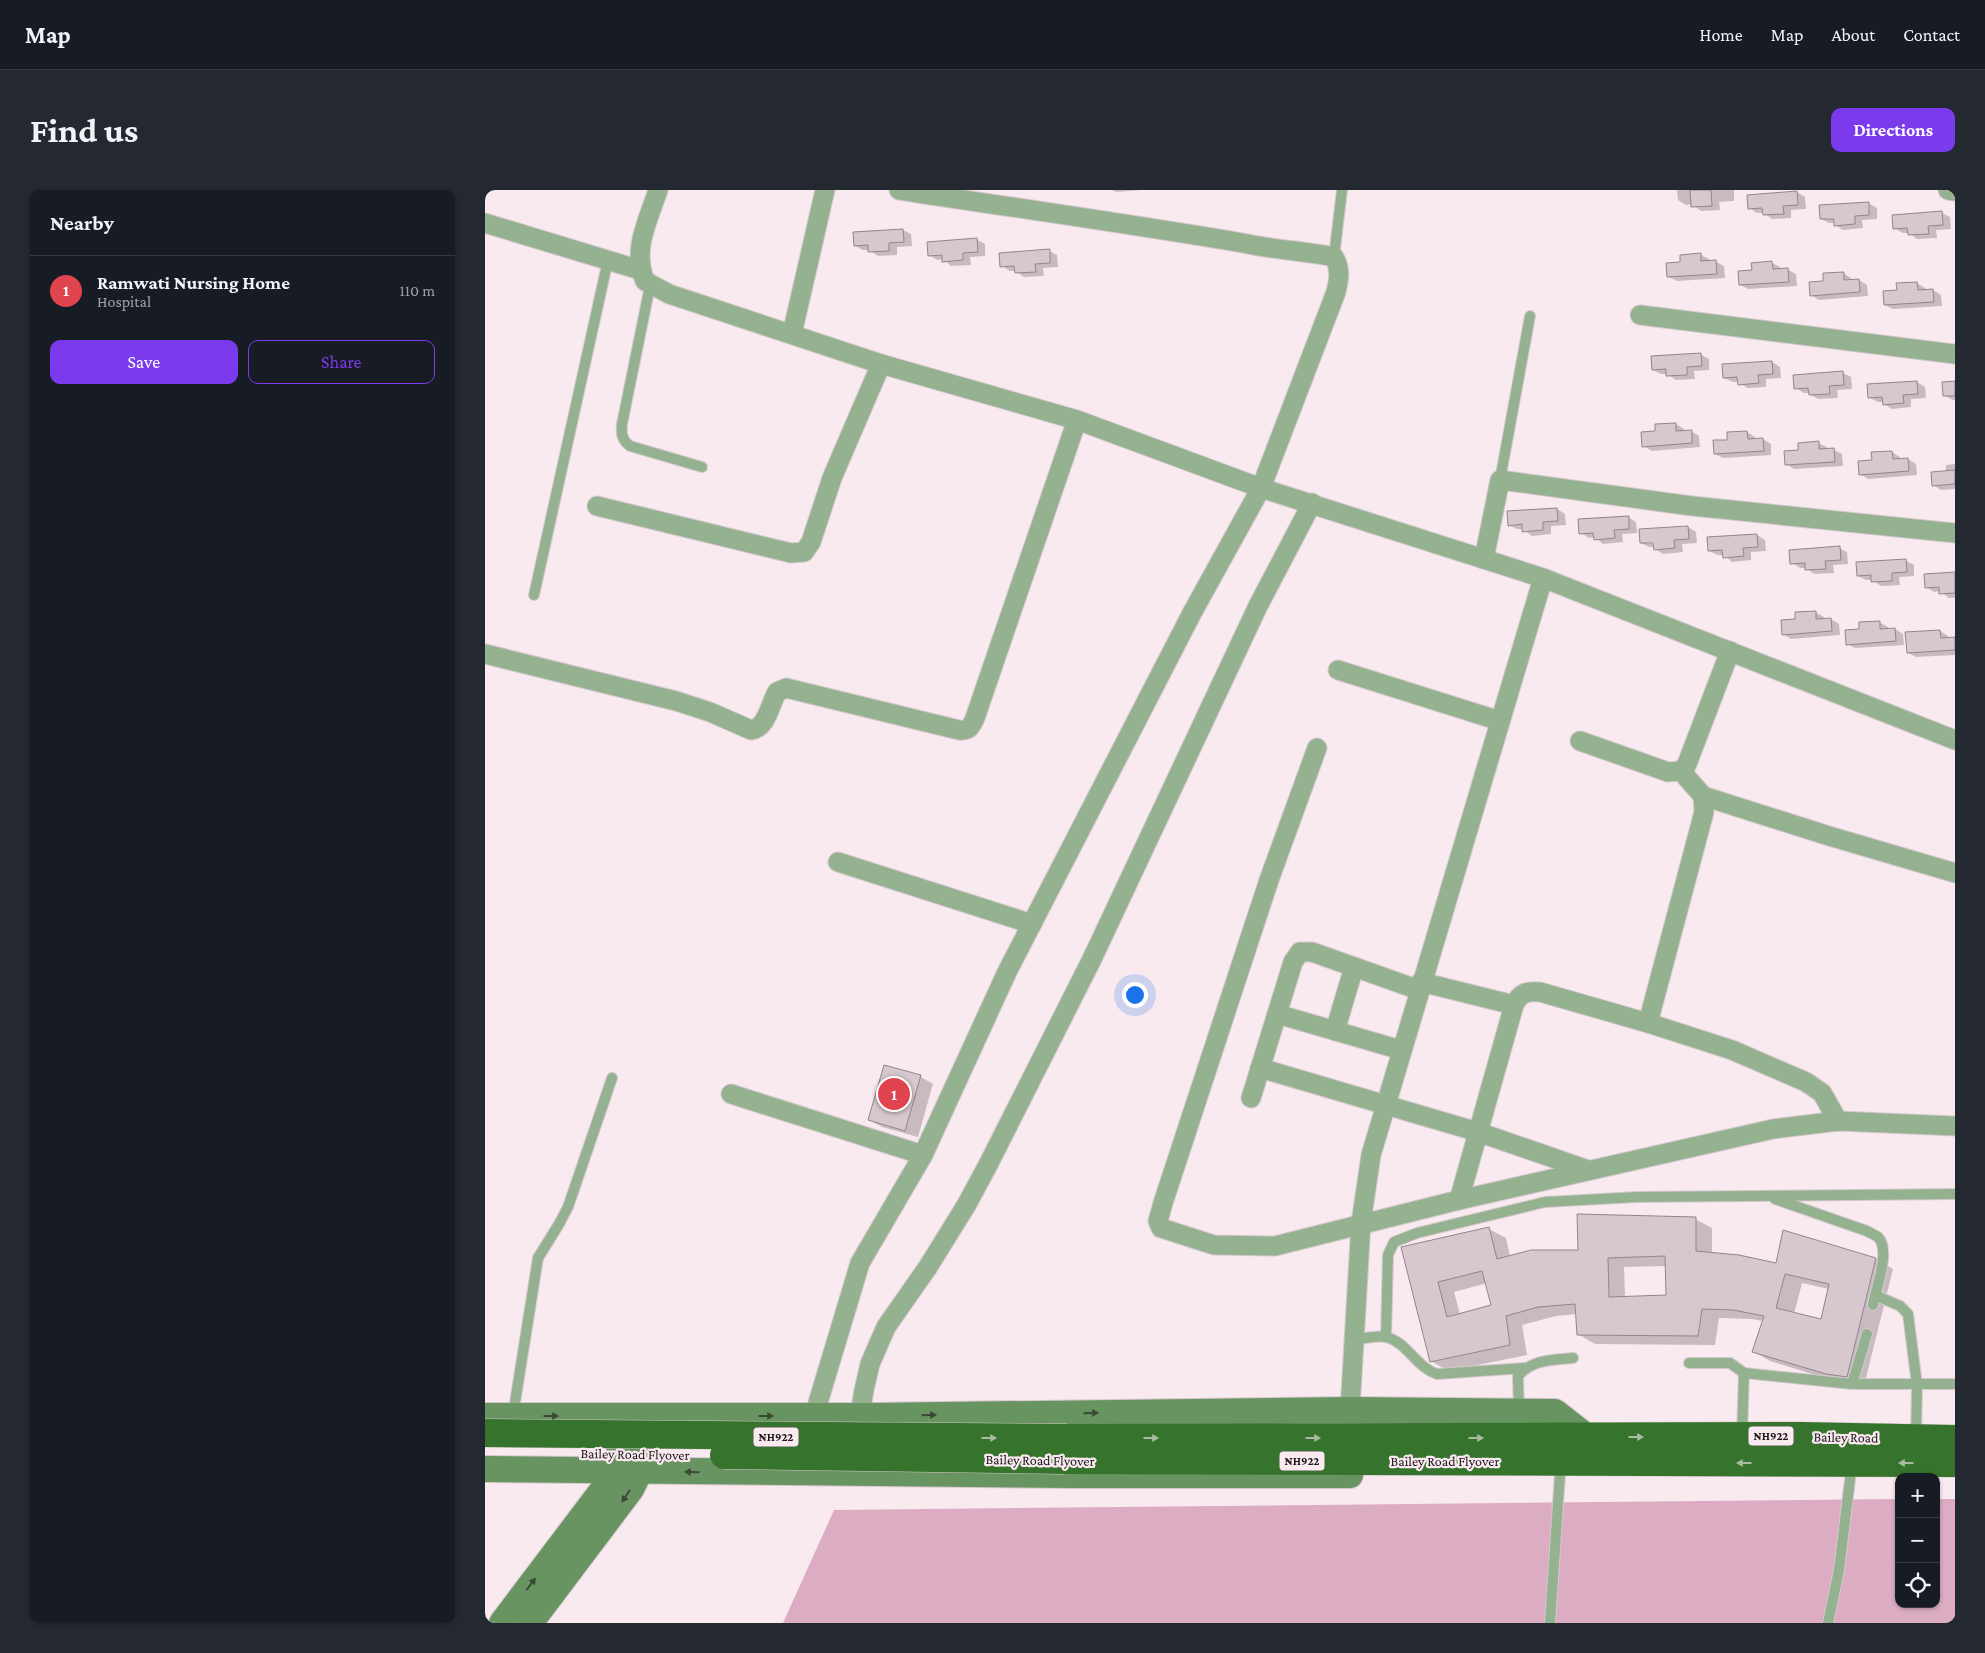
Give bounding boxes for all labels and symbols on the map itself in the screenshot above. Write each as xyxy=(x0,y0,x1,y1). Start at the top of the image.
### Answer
your location xyxy=(1122,982,1148,1008)
pin: 1 xyxy=(878,1075,910,1113)
one-way arrow xyxy=(1083,1409,1099,1417)
one-way arrow xyxy=(921,1411,937,1419)
one-way arrow xyxy=(543,1412,559,1420)
one-way arrow xyxy=(758,1412,774,1420)
road number: NH922 xyxy=(1749,1426,1793,1446)
road number: NH922 xyxy=(753,1428,799,1446)
street label: Bailey Road xyxy=(1813,1428,1879,1446)
one-way arrow xyxy=(1468,1433,1484,1441)
one-way arrow xyxy=(1628,1433,1644,1441)
one-way arrow xyxy=(981,1434,997,1442)
one-way arrow xyxy=(1143,1434,1159,1442)
one-way arrow xyxy=(1305,1434,1321,1442)
street label: Bailey Road Flyover xyxy=(580,1445,690,1463)
street label: Bailey Road Flyover xyxy=(985,1451,1095,1469)
road number: NH922 xyxy=(1279,1452,1325,1470)
street label: Bailey Road Flyover xyxy=(1391,1453,1500,1469)
one-way arrow xyxy=(1736,1459,1752,1467)
one-way arrow xyxy=(1898,1459,1914,1467)
one-way arrow xyxy=(684,1468,700,1476)
one-way arrow xyxy=(621,1489,631,1503)
one-way arrow xyxy=(526,1578,537,1591)

